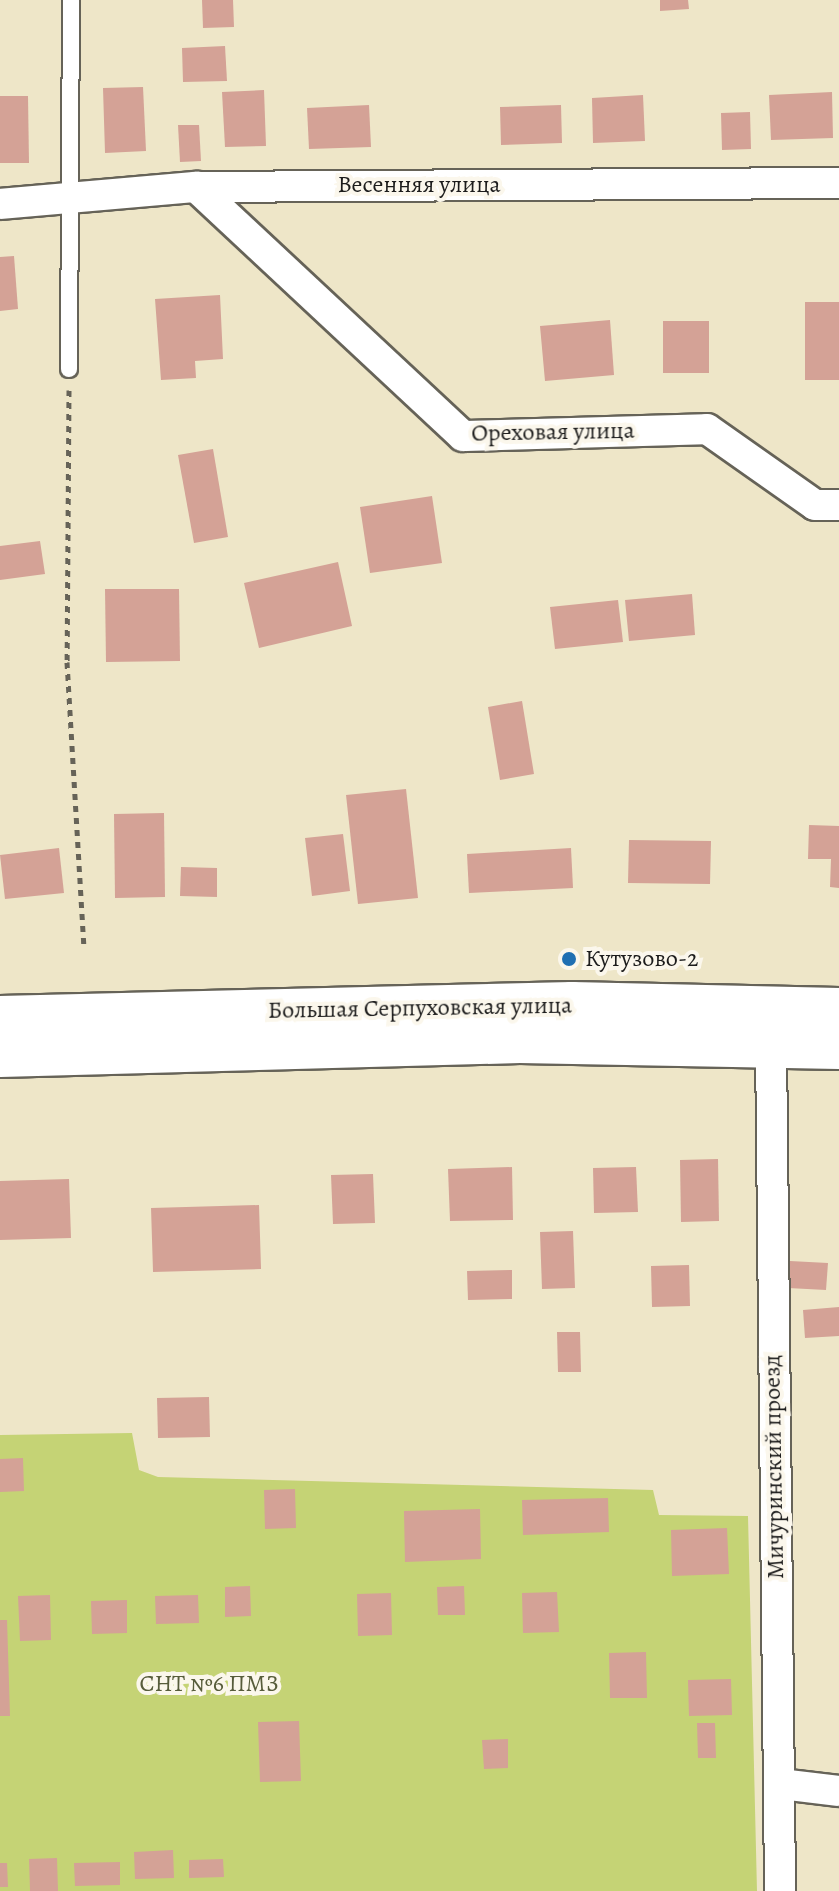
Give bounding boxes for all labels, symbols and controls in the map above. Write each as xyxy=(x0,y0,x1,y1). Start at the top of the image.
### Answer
street label: Весенняя улица xyxy=(337,171,501,199)
street label: Ореховая улица xyxy=(471,416,635,448)
place label: Кутузово-2 xyxy=(585,945,698,973)
marker: Кутузово-2 xyxy=(560,950,578,968)
street label: Большая Серпуховская улица xyxy=(268,991,572,1025)
street label: Мичуринский проезд xyxy=(758,1355,790,1579)
park label: СНТ №6 ПМЗ xyxy=(139,1670,279,1698)

